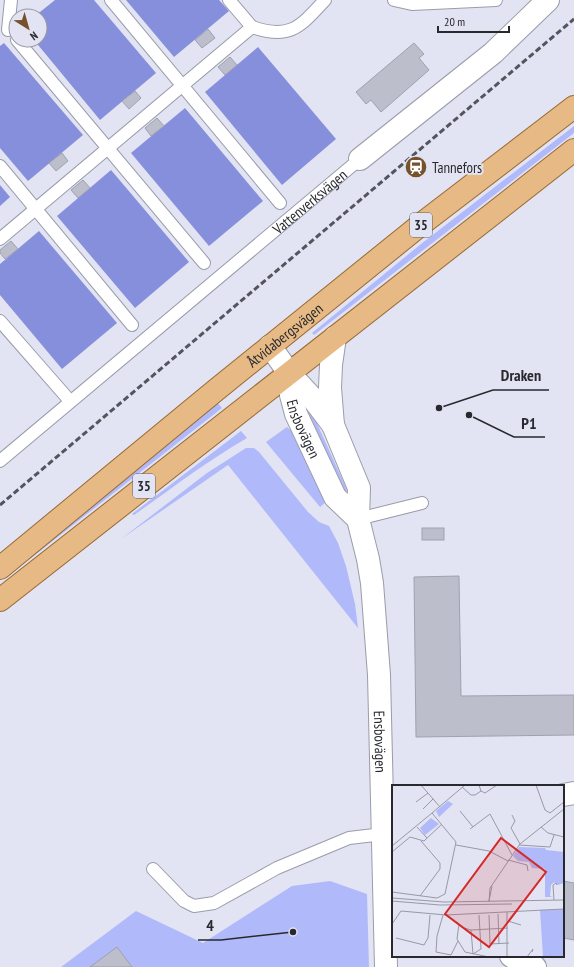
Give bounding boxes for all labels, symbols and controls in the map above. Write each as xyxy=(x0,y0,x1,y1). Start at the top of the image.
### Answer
north arrow xyxy=(8,8,48,48)
scale bar xyxy=(438,8,509,34)
text: 20 m xyxy=(444,14,465,29)
text: N xyxy=(27,29,41,43)
station icon: Tannefors xyxy=(403,154,429,180)
place label: Tannefors xyxy=(432,158,482,177)
street label: Vattenverksvägen xyxy=(268,165,351,239)
road number: 35 xyxy=(410,213,432,237)
street label: Åtvidabergsvägen xyxy=(243,298,326,371)
callout: Draken xyxy=(493,362,549,390)
text: Draken xyxy=(501,365,541,385)
street label: Ensbovägen xyxy=(283,397,325,461)
callout: P1 xyxy=(514,409,545,437)
text: P1 xyxy=(521,413,537,433)
road number: 35 xyxy=(133,474,155,498)
street label: Ensbovägen xyxy=(370,711,391,773)
inset map xyxy=(392,785,564,957)
callout: 4 xyxy=(198,912,221,940)
text: 4 xyxy=(206,915,214,935)

